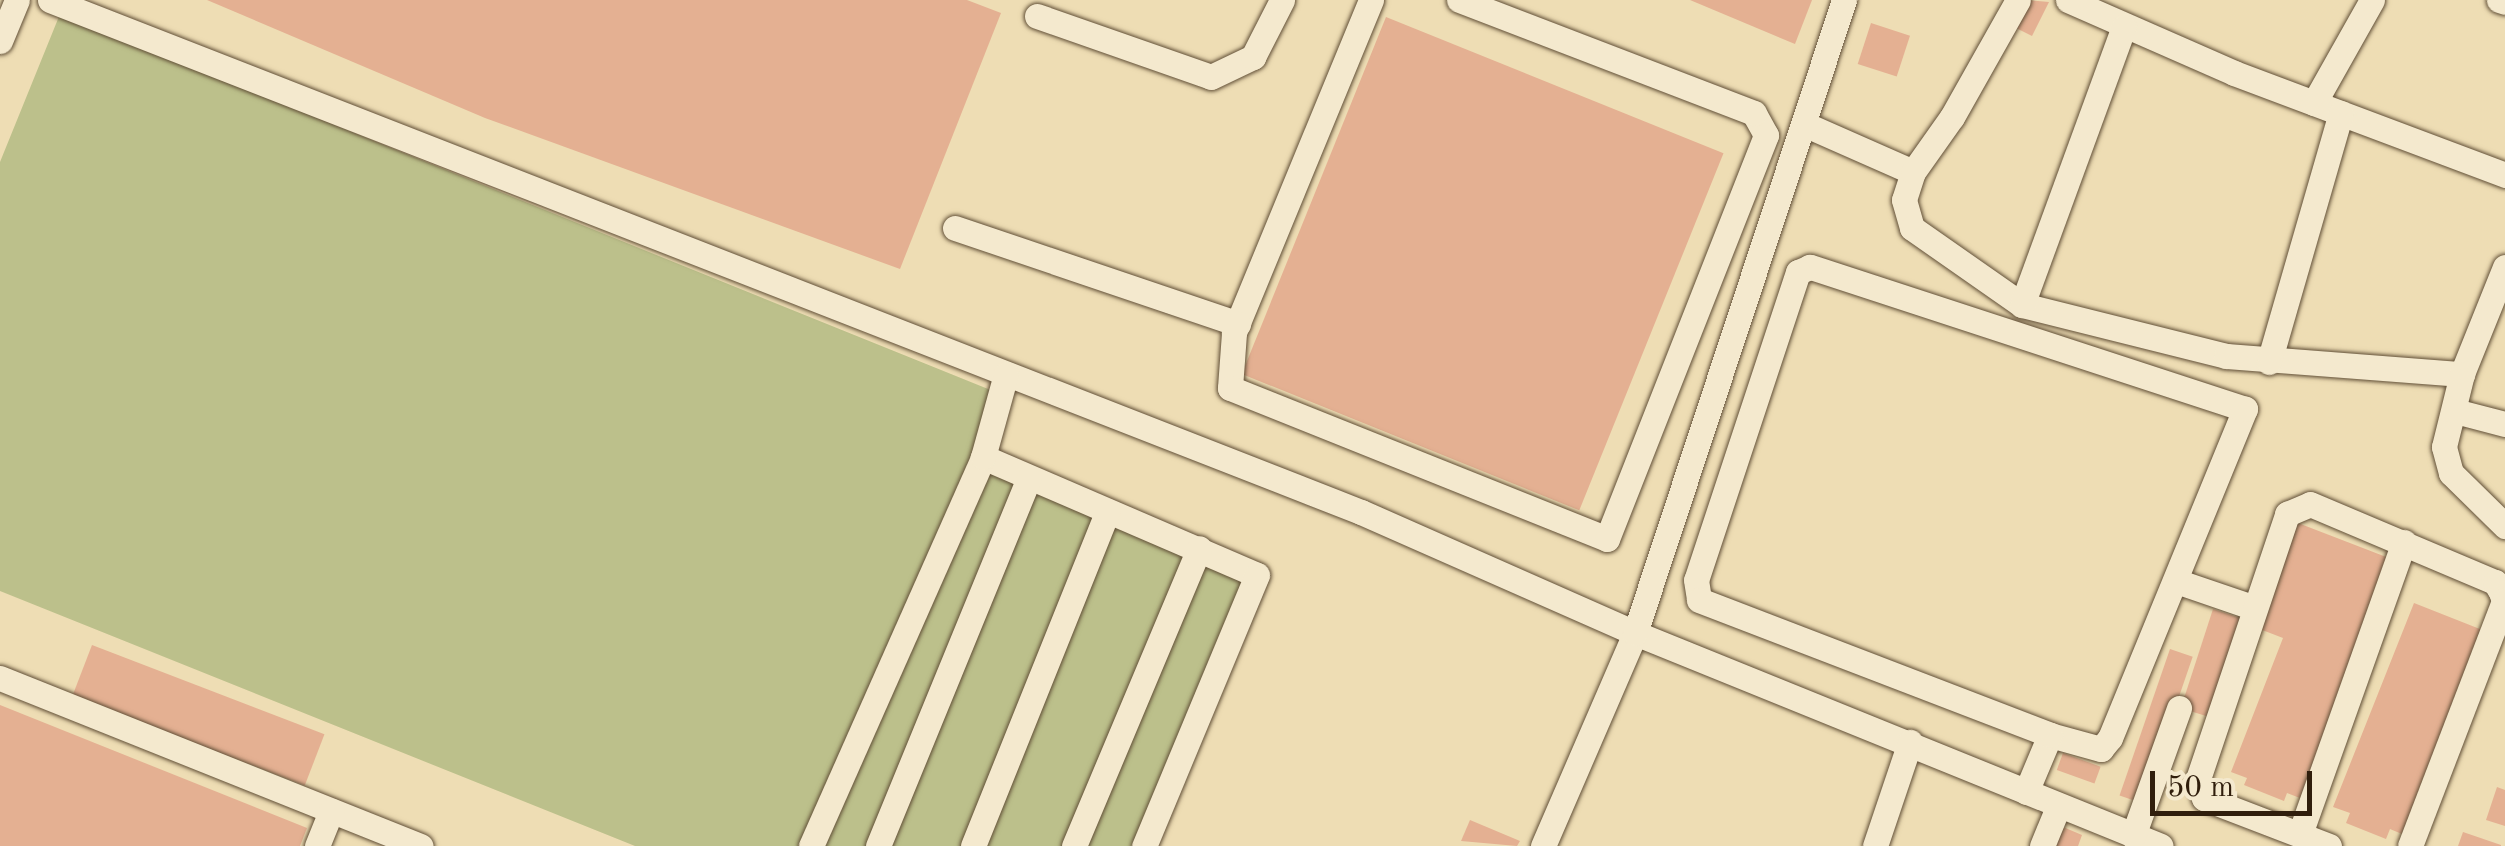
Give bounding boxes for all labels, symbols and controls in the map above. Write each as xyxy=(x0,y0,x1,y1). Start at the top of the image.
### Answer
scale bar xyxy=(2155,751,2318,813)
text: 50 m xyxy=(2167,773,2234,803)

